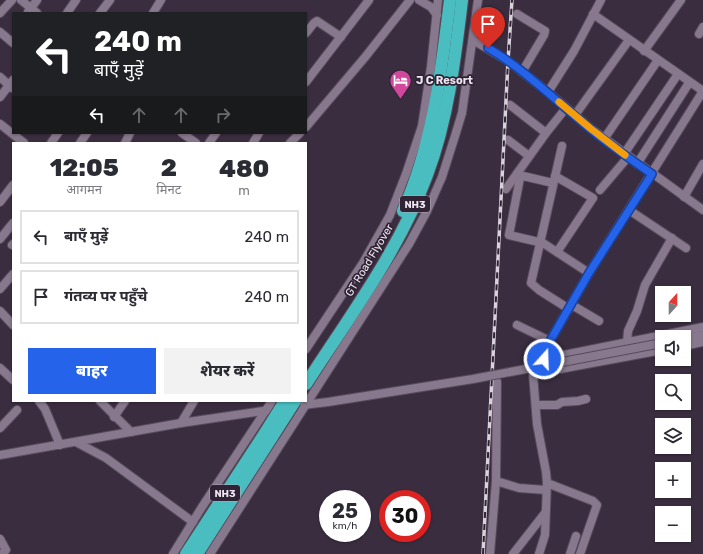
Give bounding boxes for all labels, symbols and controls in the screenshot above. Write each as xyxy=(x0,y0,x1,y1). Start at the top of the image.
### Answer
pin xyxy=(471,7.0,505,48)
icon: arrive xyxy=(477,13,499,35)
text: 240 m xyxy=(94,25,182,58)
icon: left xyxy=(28,28,80,80)
text: बाएँ मुड़ें xyxy=(94,59,144,81)
hotel icon: J C Resort xyxy=(387,67,413,100)
place label: J C Resort xyxy=(416,74,473,87)
icon: left xyxy=(86,104,108,126)
icon: ahead xyxy=(128,104,150,126)
icon: ahead xyxy=(170,104,192,126)
icon: right xyxy=(212,104,234,126)
text: 12:05 xyxy=(50,154,119,182)
text: 2 xyxy=(161,154,177,182)
text: 480 xyxy=(219,155,269,183)
text: आगमन xyxy=(66,182,102,197)
text: मिनट xyxy=(156,182,181,197)
text: m xyxy=(238,183,250,198)
road number: NH3 xyxy=(400,196,430,212)
street label: GT Road Flyover xyxy=(343,221,397,299)
icon: left xyxy=(30,226,52,248)
text: बाएँ मुड़ें xyxy=(64,227,108,245)
text: 240 m xyxy=(244,228,289,246)
icon: arrive xyxy=(30,286,52,308)
north arrow xyxy=(655,286,691,322)
map controls xyxy=(655,286,691,542)
text: गंतव्य पर पहुँचे xyxy=(64,287,148,305)
text: 240 m xyxy=(244,288,289,306)
button: sound xyxy=(655,330,691,366)
position arrow xyxy=(523,338,565,380)
button: बाहर xyxy=(28,348,156,394)
button: शेयर करें xyxy=(164,348,291,394)
button: search xyxy=(655,374,691,410)
button: layers xyxy=(655,418,691,454)
button: + xyxy=(655,462,691,498)
road number: NH3 xyxy=(210,485,240,501)
speed limit sign: 30 xyxy=(379,490,431,542)
text: 25 xyxy=(332,499,358,523)
button: − xyxy=(655,506,691,542)
text: km/h xyxy=(333,520,357,532)

